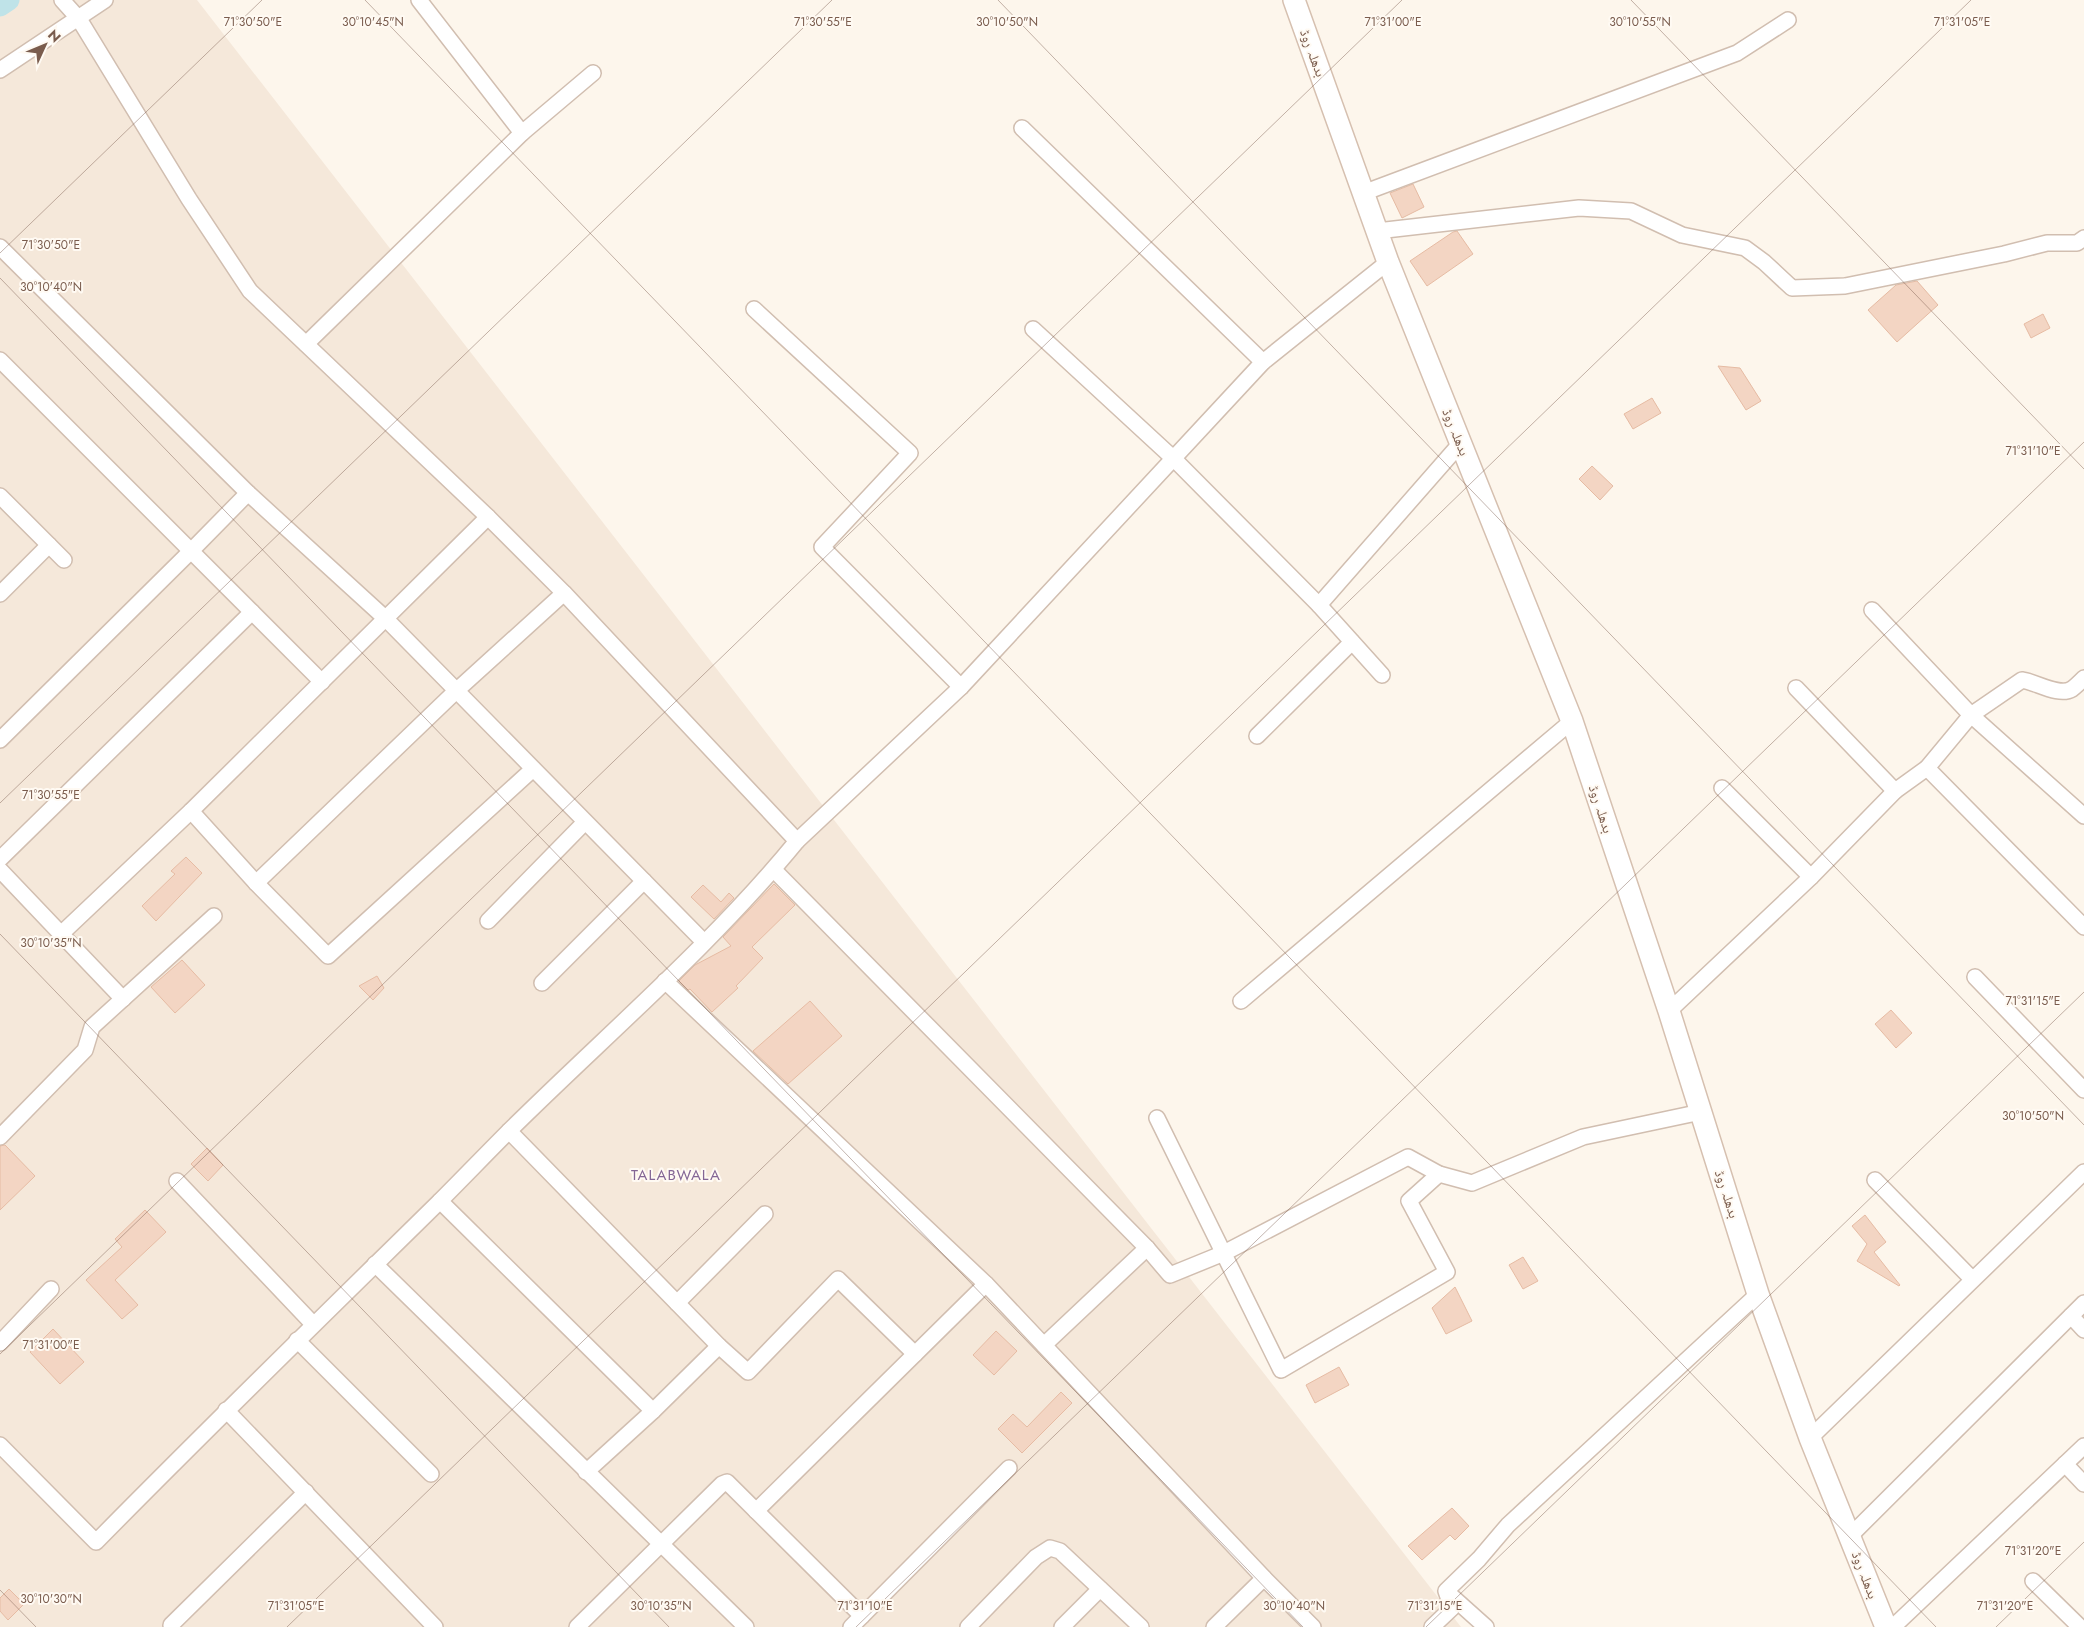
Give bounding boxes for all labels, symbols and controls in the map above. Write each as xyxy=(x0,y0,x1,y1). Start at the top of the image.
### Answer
text: 71°30'50"E xyxy=(224,13,282,31)
text: 30°10'45"N xyxy=(342,13,404,31)
text: 71°30'55"E xyxy=(794,13,852,31)
text: 30°10'50"N xyxy=(976,13,1038,31)
text: 71°31'00"E xyxy=(1365,13,1422,31)
text: 30°10'55"N xyxy=(1609,13,1671,31)
text: 71°31'05"E xyxy=(1934,13,1990,31)
north arrow xyxy=(20,20,70,70)
text: N xyxy=(43,25,65,47)
street label: بدھلہ روڈ xyxy=(1295,26,1331,80)
text: 71°30'50"E xyxy=(22,236,80,254)
text: 30°10'40"N xyxy=(20,278,82,296)
street label: بدھلہ روڈ xyxy=(1437,405,1475,459)
text: 71°31'10"E xyxy=(2005,442,2061,460)
street label: بدھلہ روڈ xyxy=(1584,782,1618,836)
text: 71°30'55"E xyxy=(22,786,80,804)
text: 30°10'35"N xyxy=(20,934,82,952)
text: 71°31'15"E xyxy=(2006,992,2060,1010)
text: 30°10'50"N xyxy=(2002,1107,2064,1125)
district label: TALABWALA xyxy=(631,1164,721,1186)
street label: بدھلہ روڈ xyxy=(1710,1167,1744,1221)
text: 71°31'00"E xyxy=(23,1336,80,1354)
text: 71°31'20"E xyxy=(2005,1542,2061,1560)
street label: بدھلہ روڈ xyxy=(1847,1548,1883,1602)
text: 30°10'30"N xyxy=(20,1590,82,1608)
text: 71°31'05"E xyxy=(268,1597,324,1615)
text: 30°10'35"N xyxy=(630,1597,692,1615)
text: 71°31'10"E xyxy=(837,1597,893,1615)
text: 30°10'40"N xyxy=(1263,1597,1325,1615)
text: 71°31'15"E xyxy=(1408,1597,1462,1615)
text: 71°31'20"E xyxy=(1977,1597,2033,1615)

